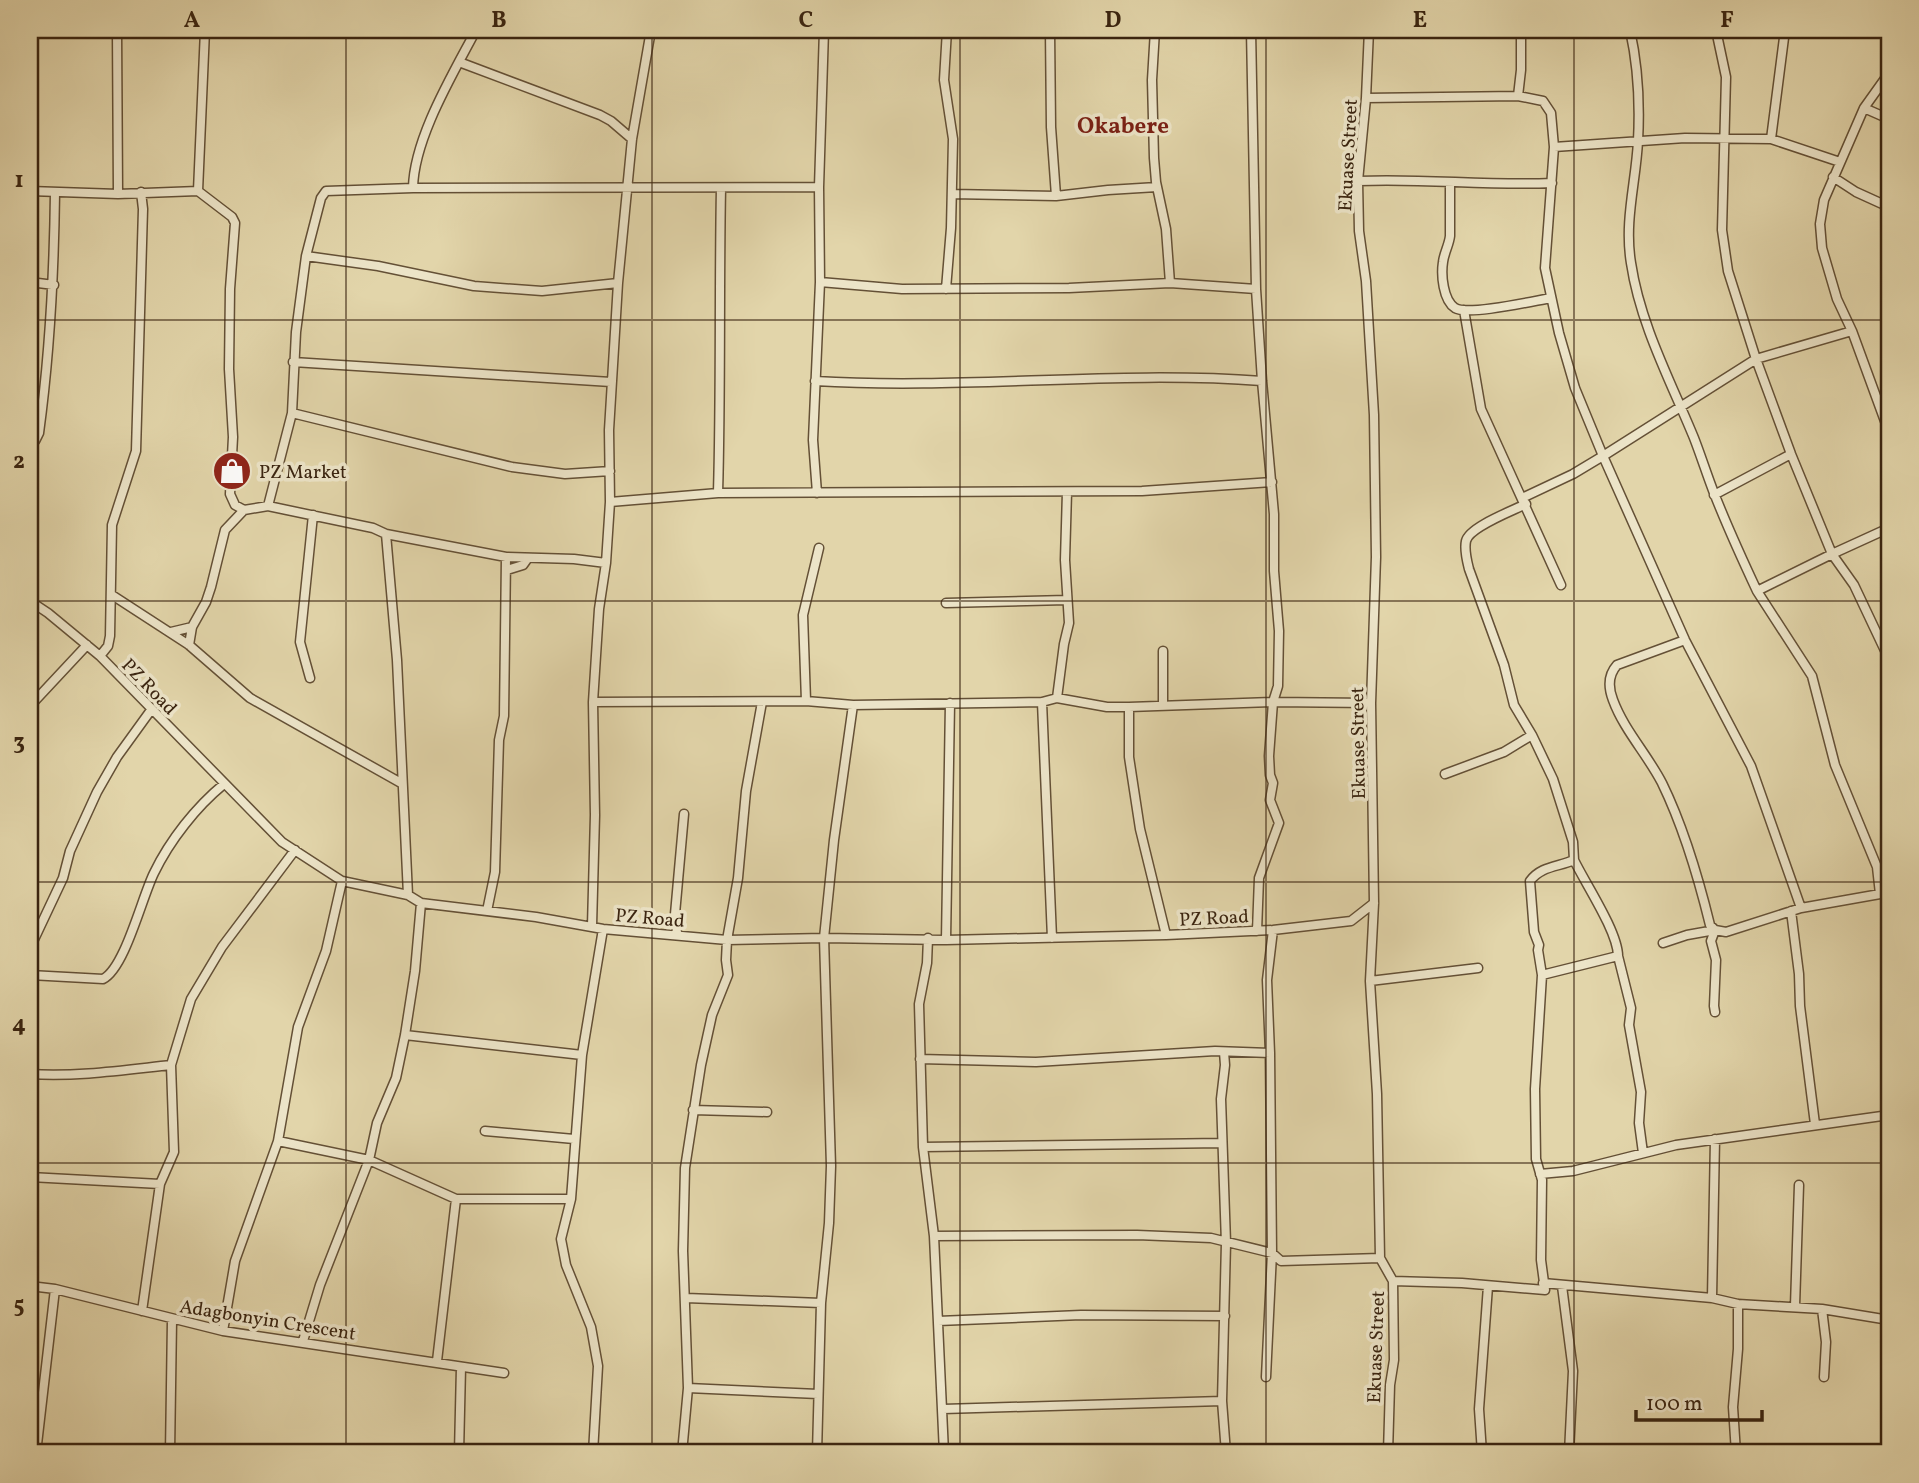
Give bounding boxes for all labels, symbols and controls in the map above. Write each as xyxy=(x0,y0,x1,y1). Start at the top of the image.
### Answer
text: A xyxy=(184,5,200,37)
text: B xyxy=(491,5,507,37)
text: C xyxy=(799,5,813,37)
text: D xyxy=(1105,5,1122,37)
text: E xyxy=(1413,5,1427,37)
text: F xyxy=(1720,5,1734,37)
street label: Ekuase Street xyxy=(1333,98,1365,212)
district label: Okabere xyxy=(1077,111,1169,143)
text: 1 xyxy=(14,165,24,197)
text: 2 xyxy=(13,446,25,478)
shop icon: PZ Market xyxy=(211,450,253,492)
place label: PZ Market xyxy=(259,460,347,486)
street label: PZ Road xyxy=(115,653,182,722)
street label: Ekuase Street xyxy=(1345,686,1373,800)
text: 3 xyxy=(13,727,25,759)
street label: PZ Road xyxy=(614,903,686,935)
street label: PZ Road xyxy=(1179,904,1250,934)
text: 4 xyxy=(12,1009,26,1041)
text: 5 xyxy=(13,1290,25,1322)
street label: Ekuase Street xyxy=(1362,1290,1392,1404)
street label: Adagbonyin Crescent xyxy=(178,1294,358,1348)
scale bar xyxy=(1636,1378,1762,1422)
text: 100 m xyxy=(1646,1390,1703,1419)

